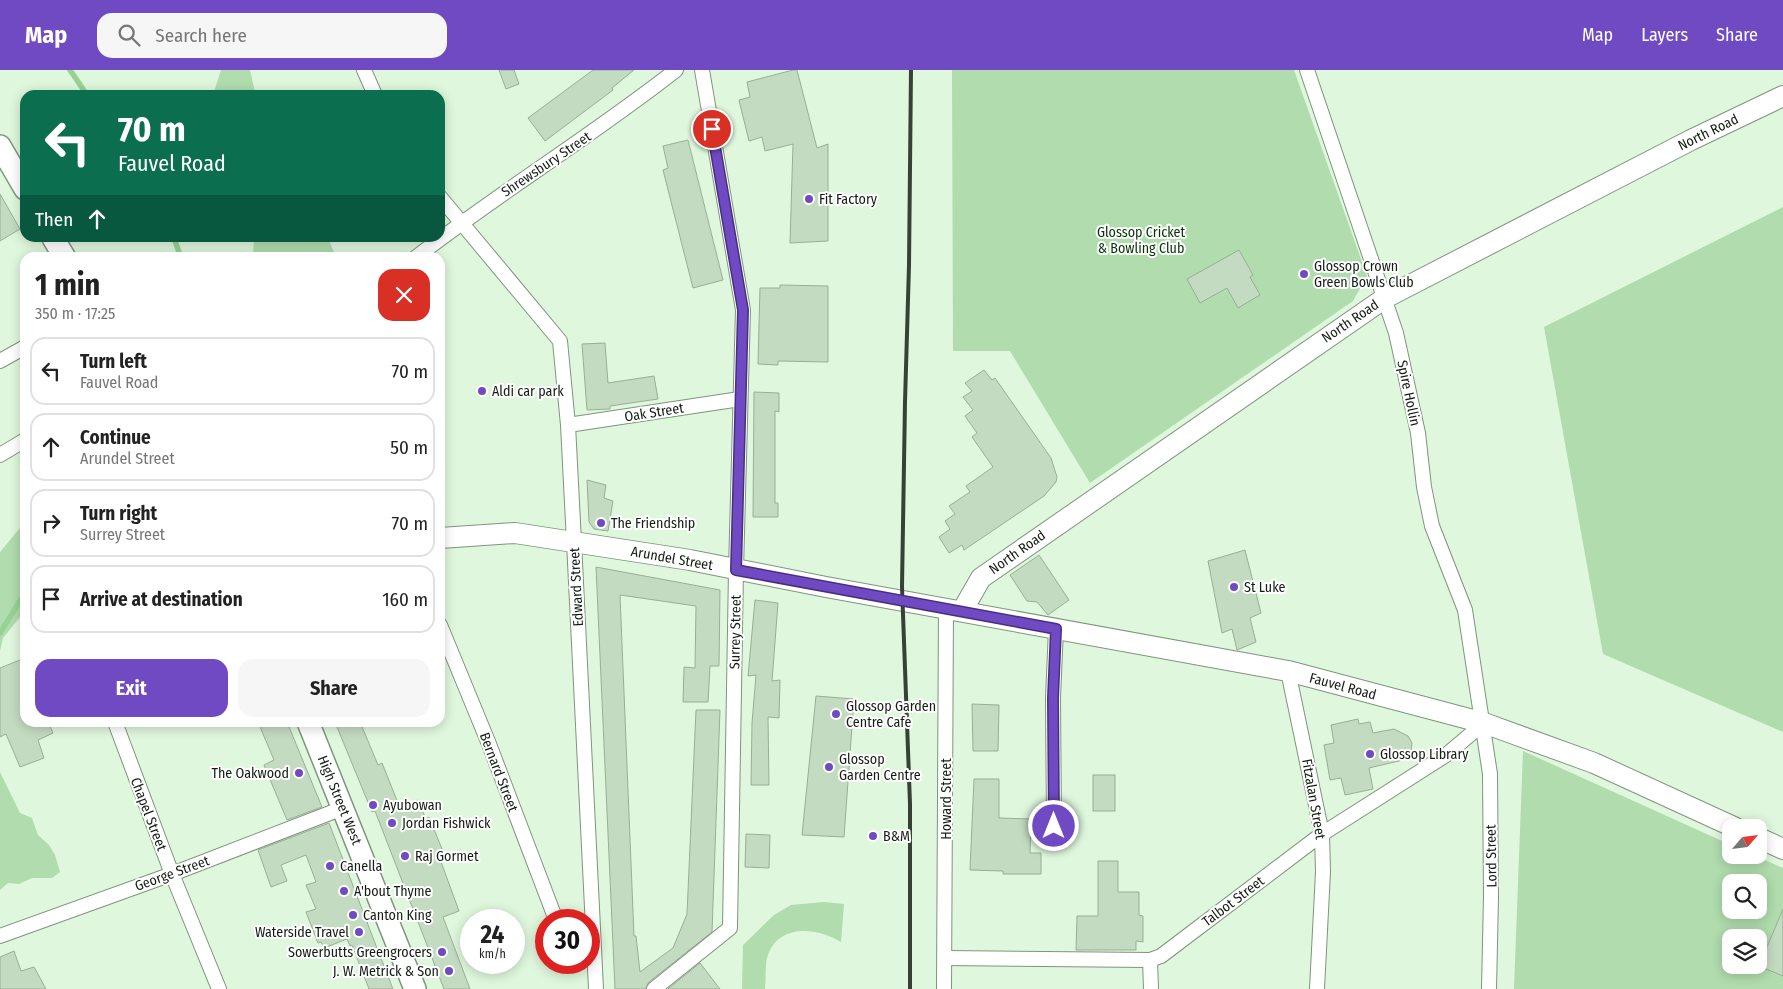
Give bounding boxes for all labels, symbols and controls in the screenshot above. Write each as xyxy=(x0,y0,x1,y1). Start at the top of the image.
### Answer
search box xyxy=(97,13,447,58)
text: Map xyxy=(25,21,67,49)
icon: search xyxy=(115,21,143,49)
text: Search here xyxy=(155,24,247,47)
text: Map xyxy=(1582,24,1613,46)
text: Layers xyxy=(1641,24,1688,46)
text: Share xyxy=(1716,24,1758,46)
text: 70 m xyxy=(118,108,186,150)
pin xyxy=(691,108,733,150)
icon: left xyxy=(35,110,100,175)
street label: North Road xyxy=(1675,111,1741,154)
icon: arrive xyxy=(698,115,726,143)
street label: Shrewsbury Street xyxy=(498,128,595,201)
text: Fauvel Road xyxy=(118,150,226,177)
place label: Fit Factory xyxy=(819,191,878,208)
marker: Fit Factory xyxy=(803,193,815,205)
icon: ahead xyxy=(83,205,111,233)
text: Then xyxy=(35,208,73,231)
park label: Glossop Cricket & Bowling Club xyxy=(1097,224,1185,257)
place label: Glossop Crown Green Bowls Club xyxy=(1314,258,1414,291)
text: 1 min xyxy=(35,267,100,303)
marker: Glossop Crown Green Bowls Club xyxy=(1298,268,1310,280)
button: close xyxy=(378,269,430,321)
street label: North Road xyxy=(1319,296,1382,347)
text: 350 m · 17:25 xyxy=(35,304,115,323)
text: Turn left xyxy=(80,350,147,373)
icon: left xyxy=(37,357,65,385)
street label: Spire Hollin xyxy=(1393,359,1424,428)
text: 70 m xyxy=(392,360,428,383)
text: Fauvel Road xyxy=(80,373,158,392)
place label: Aldi car park xyxy=(492,383,564,400)
marker: Aldi car park xyxy=(476,385,488,397)
street label: Oak Street xyxy=(623,399,685,426)
text: Continue xyxy=(80,426,151,449)
icon: ahead xyxy=(37,433,65,461)
text: 50 m xyxy=(390,436,428,459)
text: Arundel Street xyxy=(80,449,175,468)
text: Turn right xyxy=(80,502,157,525)
icon: right xyxy=(37,509,65,537)
text: 70 m xyxy=(392,512,428,535)
place label: The Friendship xyxy=(611,515,695,532)
marker: The Friendship xyxy=(595,517,607,529)
text: Surrey Street xyxy=(80,525,165,544)
street label: North Road xyxy=(986,527,1049,578)
street label: Arundel Street xyxy=(630,543,715,574)
street label: Edward Street xyxy=(566,546,587,627)
place label: St Luke xyxy=(1244,579,1286,596)
marker: St Luke xyxy=(1228,581,1240,593)
icon: arrive xyxy=(37,585,65,613)
text: Arrive at destination xyxy=(80,588,243,611)
text: 160 m xyxy=(382,588,428,611)
street label: Surrey Street xyxy=(726,594,745,669)
button: Exit xyxy=(35,659,228,717)
button: Share xyxy=(238,659,430,717)
street label: Fauvel Road xyxy=(1308,669,1378,704)
place label: Glossop Garden Centre Cafe xyxy=(846,698,936,731)
marker: Glossop Garden Centre Cafe xyxy=(830,708,842,720)
street label: Bernard Street xyxy=(476,730,522,815)
place label: Glossop Library xyxy=(1380,746,1469,763)
marker: Glossop Library xyxy=(1364,748,1376,760)
place label: Glossop Garden Centre xyxy=(839,751,921,784)
street label: High Street West xyxy=(314,753,365,848)
street label: Howard Street xyxy=(938,758,955,840)
street label: Fitzalan Street xyxy=(1298,758,1329,841)
marker: Glossop Garden Centre xyxy=(823,761,835,773)
place label: The Oakwood xyxy=(211,765,289,782)
marker: The Oakwood xyxy=(293,767,305,779)
street label: Chapel Street xyxy=(127,775,170,854)
place label: Ayubowan xyxy=(383,797,442,814)
marker: Ayubowan xyxy=(367,799,379,811)
position arrow xyxy=(1027,799,1079,851)
place label: Jordan Fishwick xyxy=(402,815,491,832)
marker: Jordan Fishwick xyxy=(386,817,398,829)
north arrow xyxy=(1722,819,1768,864)
map controls xyxy=(1722,819,1767,974)
street label: Lord Street xyxy=(1482,824,1501,888)
place label: B&M xyxy=(883,828,910,845)
marker: B&M xyxy=(867,830,879,842)
place label: Raj Gormet xyxy=(415,848,479,865)
marker: Raj Gormet xyxy=(399,850,411,862)
street label: George Street xyxy=(133,852,212,895)
place label: Canella xyxy=(340,858,382,875)
marker: Canella xyxy=(324,860,336,872)
street label: Talbot Street xyxy=(1199,872,1268,930)
button: search xyxy=(1722,874,1767,919)
place label: A'bout Thyme xyxy=(354,883,432,900)
marker: A'bout Thyme xyxy=(338,885,350,897)
place label: Canton King xyxy=(363,907,432,924)
marker: Canton King xyxy=(347,909,359,921)
speed limit sign: 30 xyxy=(535,909,600,974)
text: 24 xyxy=(481,920,504,950)
place label: Waterside Travel xyxy=(255,924,349,941)
marker: Waterside Travel xyxy=(353,926,365,938)
button: layers xyxy=(1722,929,1767,974)
place label: Sowerbutts Greengrocers xyxy=(288,944,432,961)
marker: Sowerbutts Greengrocers xyxy=(436,946,448,958)
text: km/h xyxy=(479,947,506,961)
place label: J. W. Metrick & Son xyxy=(333,963,439,980)
marker: J. W. Metrick & Son xyxy=(443,965,455,977)

